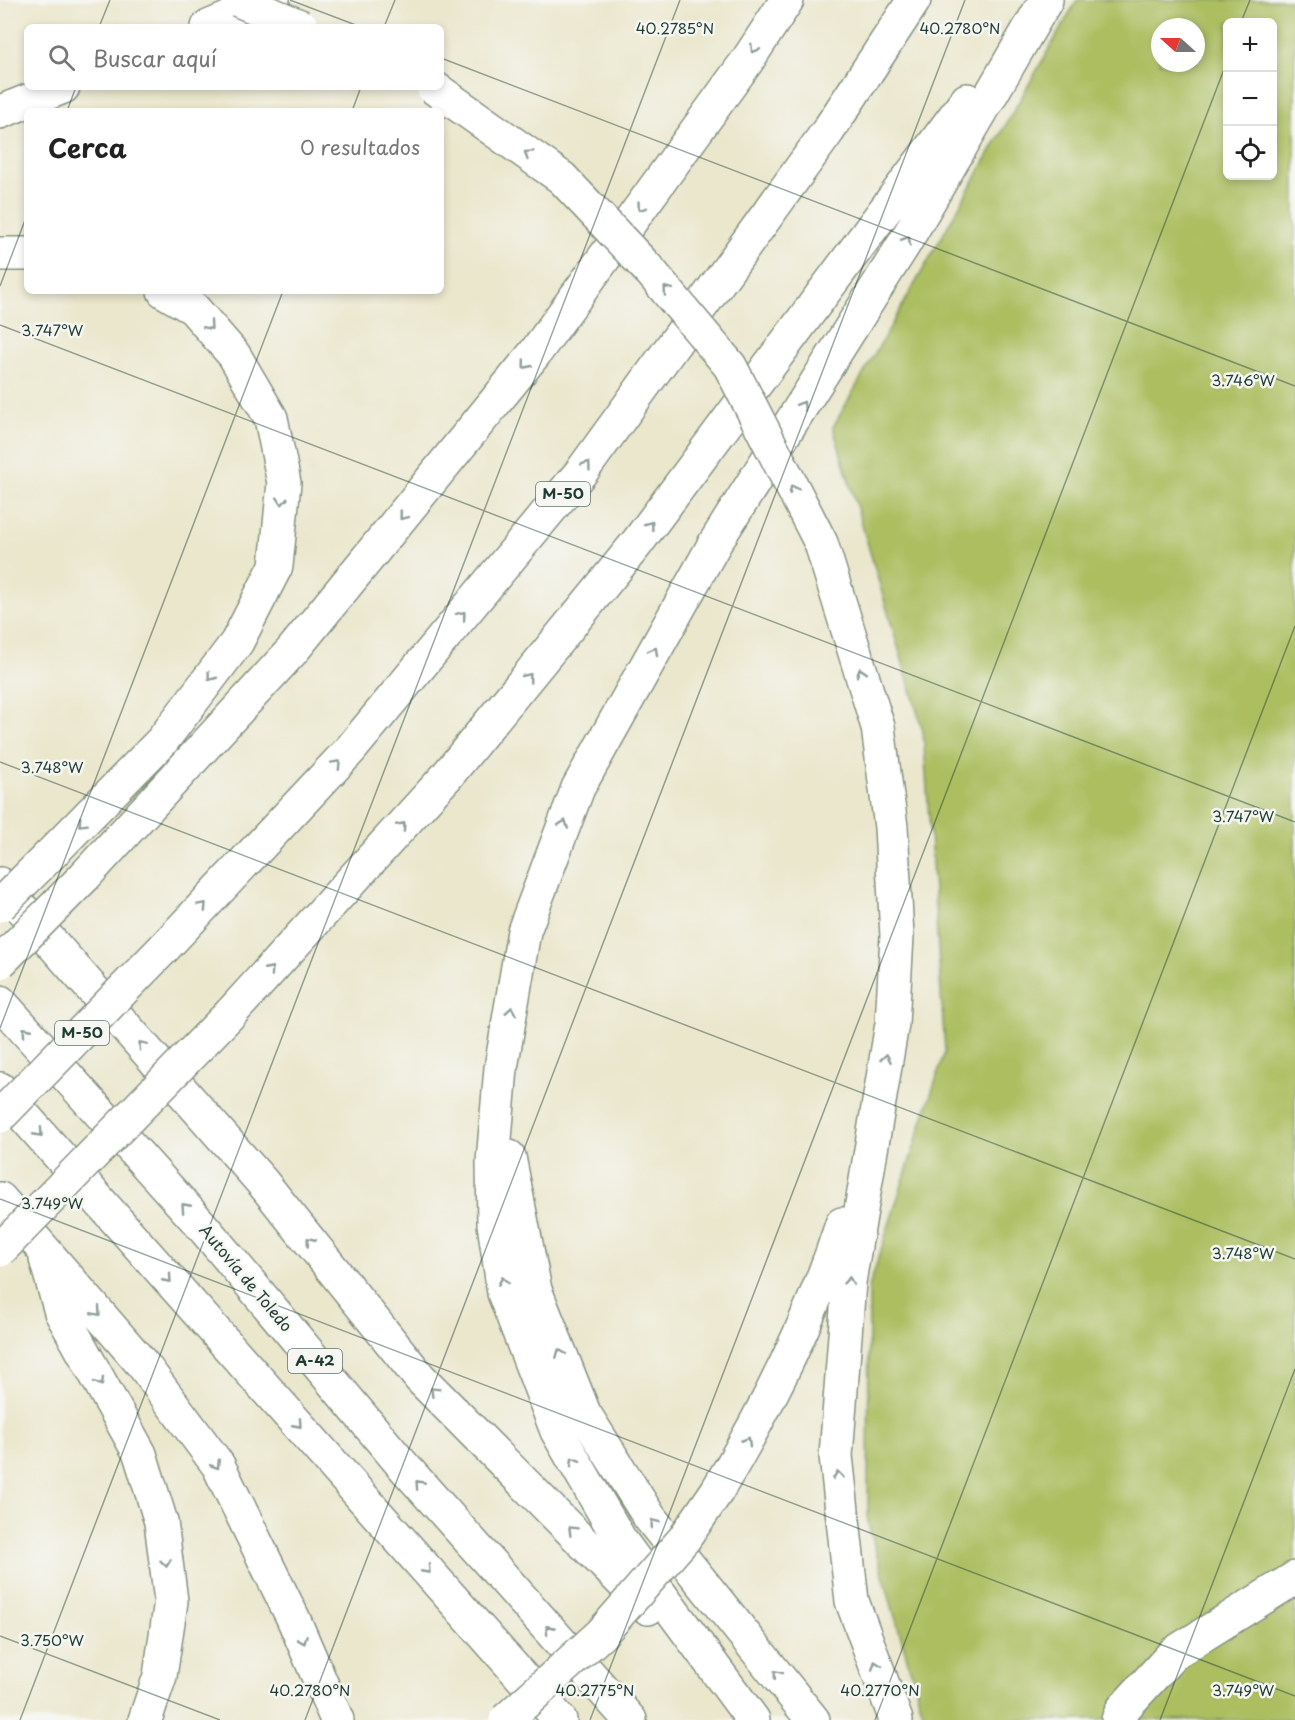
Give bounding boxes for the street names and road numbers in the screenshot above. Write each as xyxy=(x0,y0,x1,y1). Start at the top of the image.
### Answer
road number: M-50 xyxy=(536,482,590,506)
road number: M-50 xyxy=(55,1021,109,1045)
street label: Autovía de Toledo xyxy=(195,1218,299,1336)
road number: A-42 xyxy=(288,1349,342,1373)

